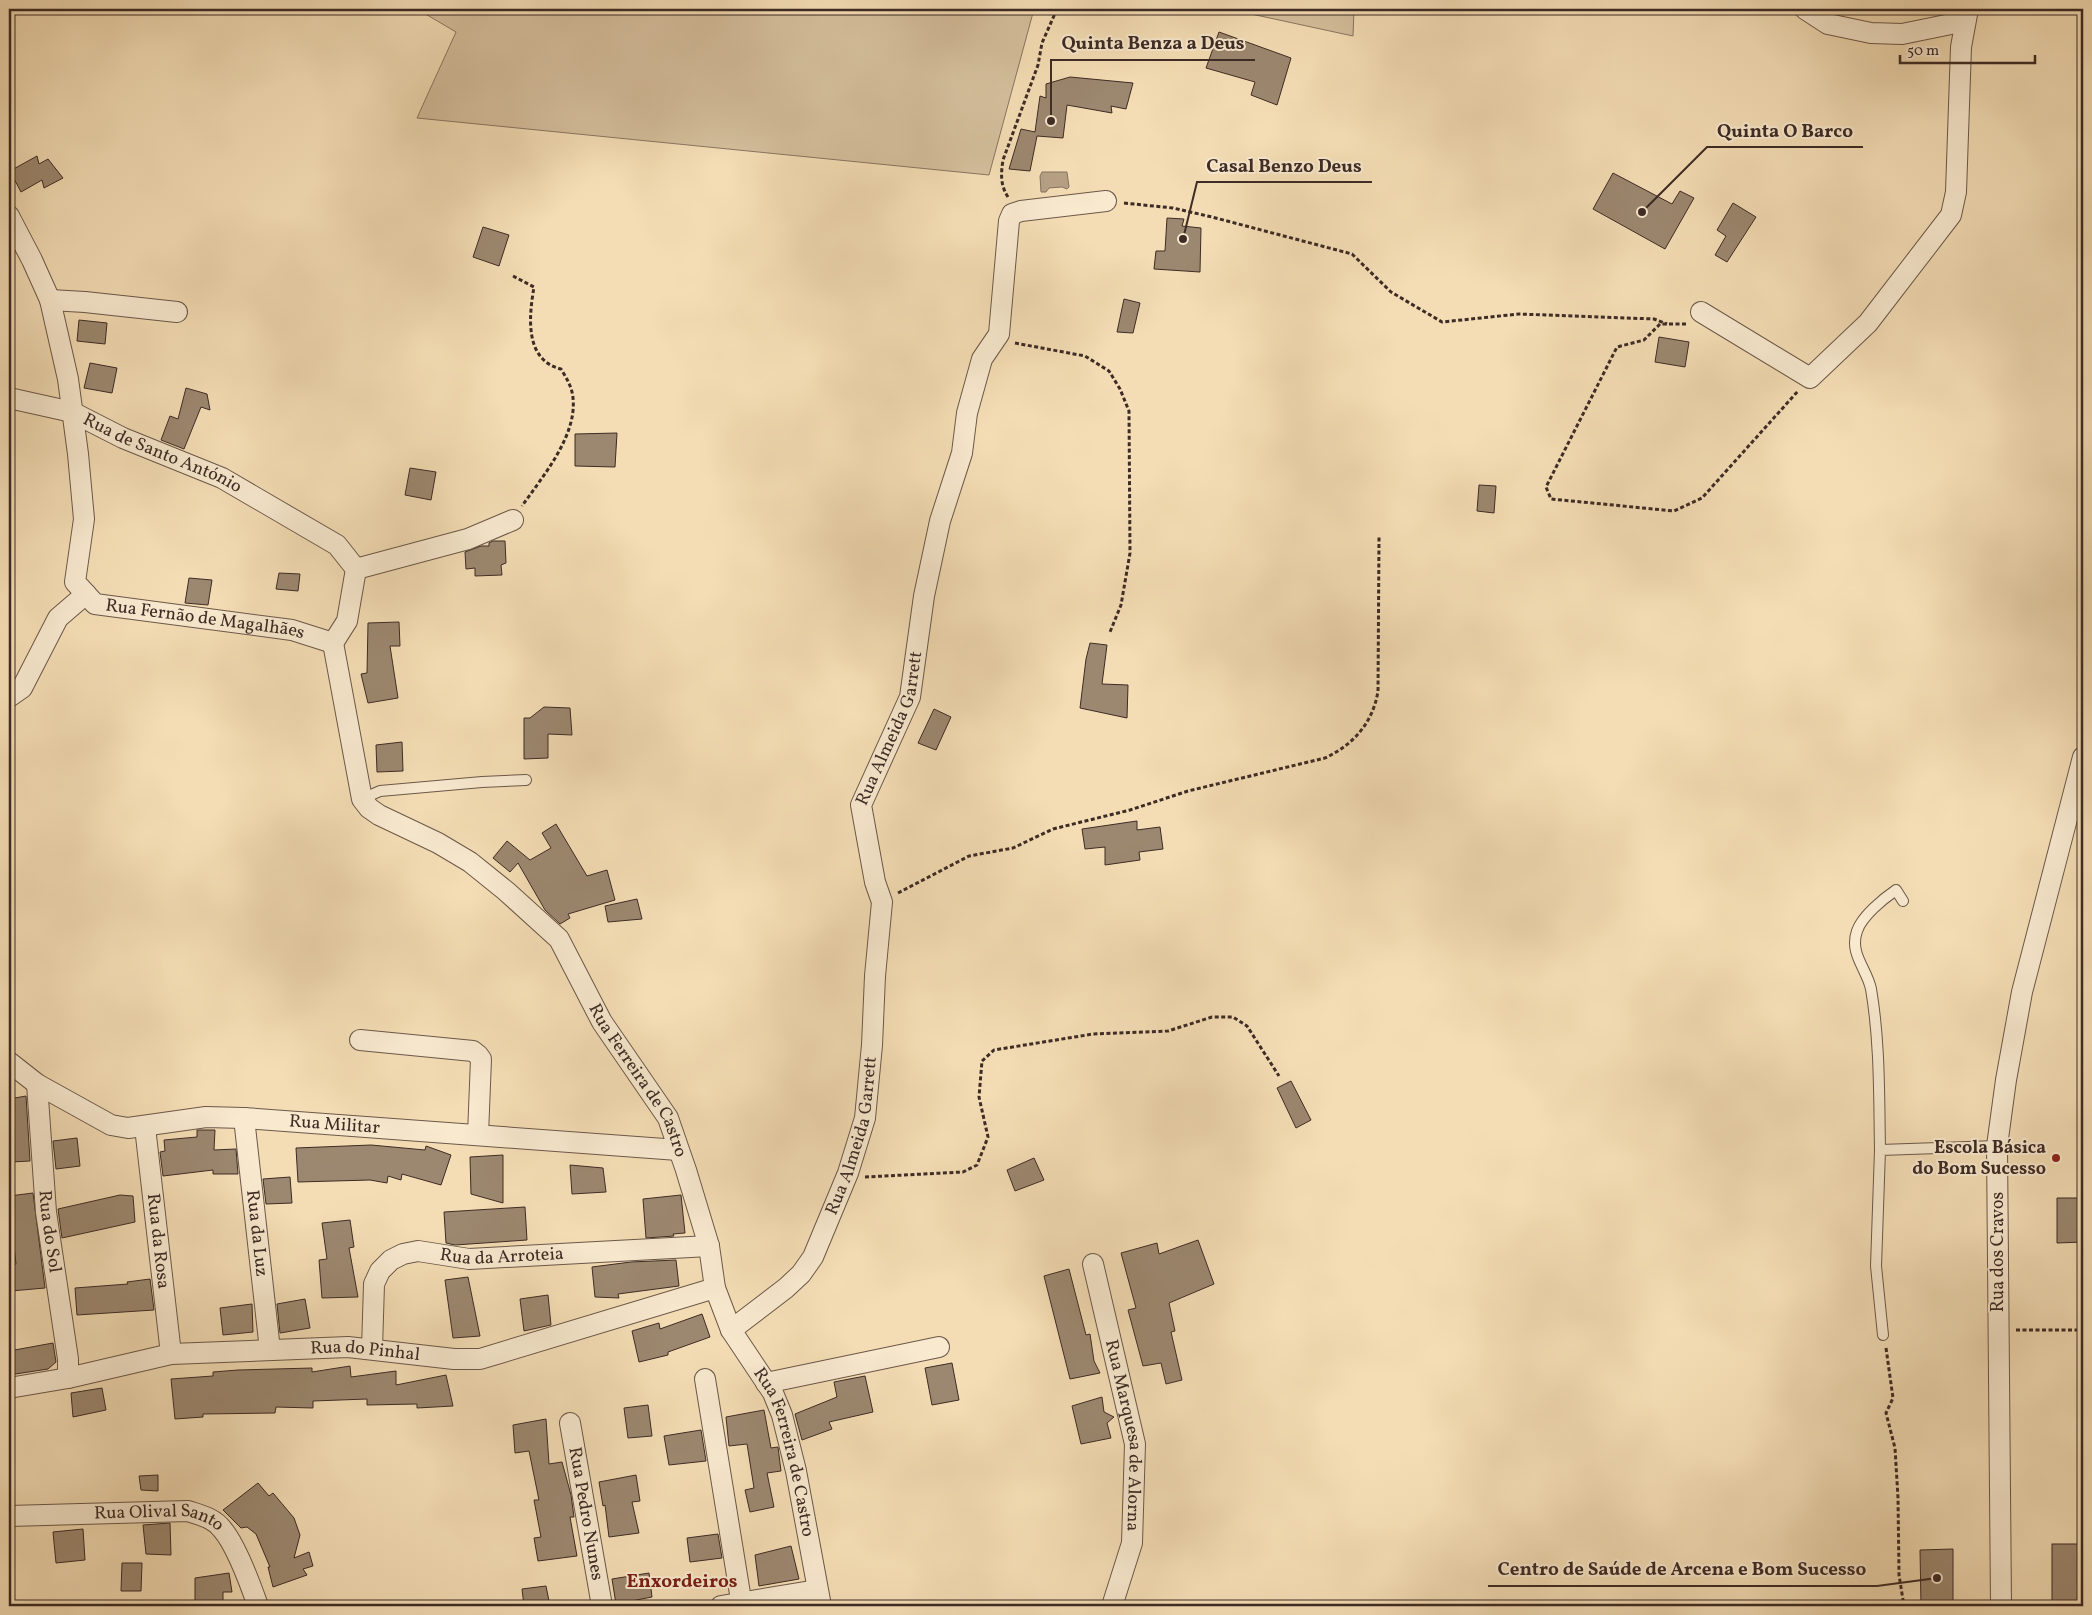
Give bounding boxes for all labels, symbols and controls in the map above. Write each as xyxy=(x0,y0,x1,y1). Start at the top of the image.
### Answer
callout: Quinta Benza a Deus xyxy=(1051,26,1255,60)
text: Quinta Benza a Deus xyxy=(1061,31,1245,57)
scale bar xyxy=(1900,32,2034,64)
text: 50 m xyxy=(1907,41,1939,62)
callout: Quinta O Barco xyxy=(1707,113,1863,147)
text: Quinta O Barco xyxy=(1717,119,1853,145)
callout: Casal Benzo Deus xyxy=(1197,148,1372,182)
text: Casal Benzo Deus xyxy=(1206,154,1362,180)
street label: Rua de Santo António xyxy=(79,407,246,499)
street label: Rua Fernão de Magalhães xyxy=(104,593,308,646)
street label: Rua Almeida Garrett xyxy=(850,650,929,810)
street label: Rua Ferreira de Castro xyxy=(582,999,693,1160)
street label: Rua Almeida Garrett xyxy=(819,1055,883,1219)
street label: Rua Militar xyxy=(288,1109,381,1141)
place label: Escola Básica do Bom Sucesso xyxy=(1912,1136,2046,1182)
marker: Escola Básica do Bom Sucesso xyxy=(2050,1152,2062,1164)
street label: Rua do Sol xyxy=(32,1189,67,1274)
street label: Rua da Luz xyxy=(240,1189,274,1278)
street label: Rua da Rosa xyxy=(140,1192,176,1290)
street label: Rua dos Cravos xyxy=(1986,1192,2011,1312)
street label: Rua da Arroteia xyxy=(438,1241,564,1272)
street label: Rua do Pinhal xyxy=(310,1334,421,1368)
street label: Rua Marquesa de Alorna xyxy=(1099,1337,1148,1532)
street label: Rua Ferreira de Castro xyxy=(747,1363,820,1539)
street label: Rua Pedro Nunes xyxy=(562,1445,610,1582)
street label: Rua Olival Santo xyxy=(94,1498,230,1537)
callout: Centro de Saúde de Arcena e Bom Sucesso xyxy=(1488,1552,1877,1586)
text: Centro de Saúde de Arcena e Bom Sucesso xyxy=(1498,1557,1867,1583)
district label: Enxordeiros xyxy=(626,1569,738,1595)

